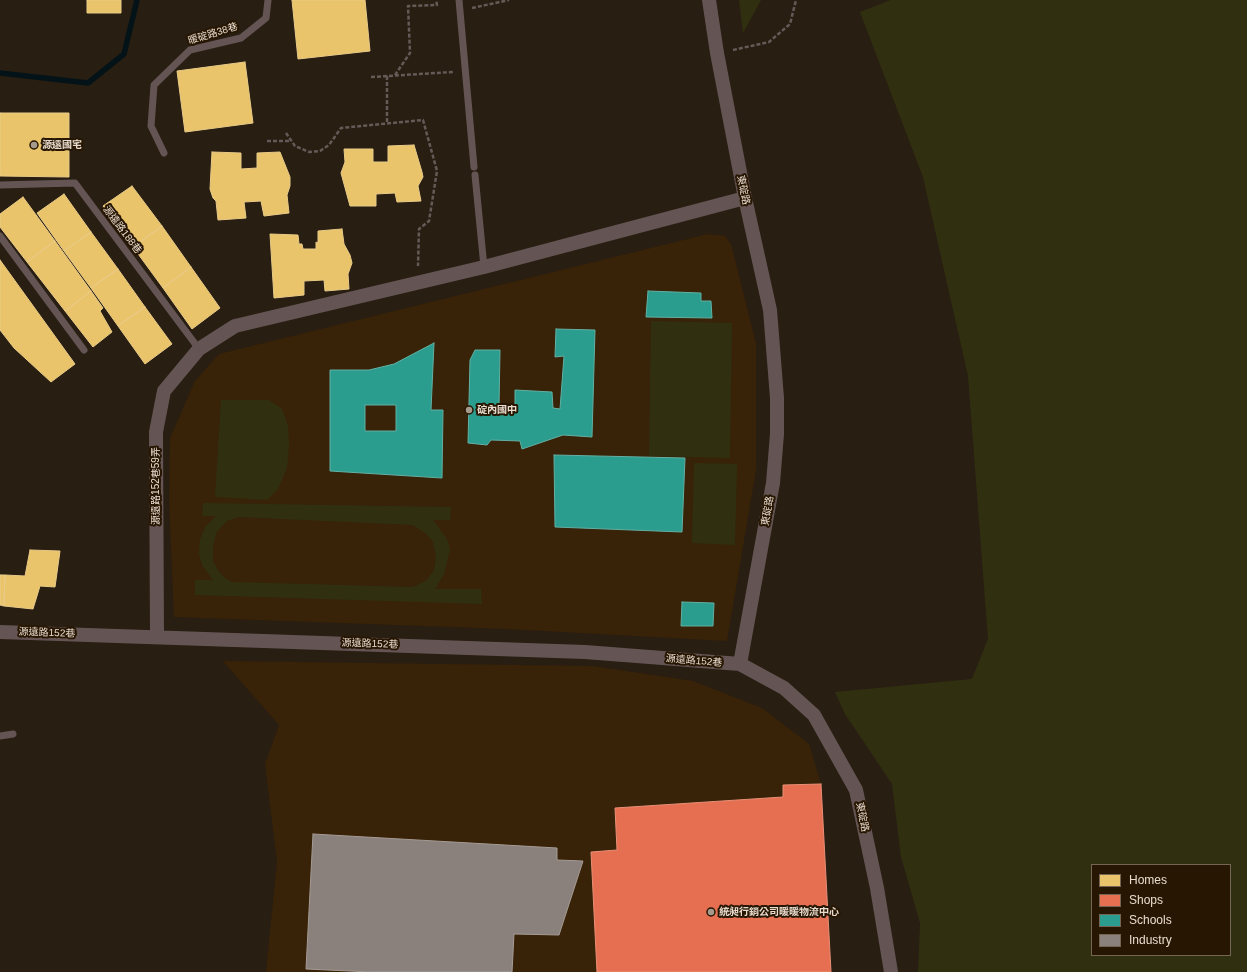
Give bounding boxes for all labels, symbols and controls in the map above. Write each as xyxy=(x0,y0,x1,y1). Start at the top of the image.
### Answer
street label: 暖碇路38巷 xyxy=(187,21,239,47)
place label: 源遠國宅 xyxy=(42,139,82,151)
marker: 源遠國宅 xyxy=(29,140,39,150)
street label: 東碇路 xyxy=(734,174,752,206)
street label: 源遠路188巷 xyxy=(100,204,144,256)
place label: 碇內國中 xyxy=(477,404,517,416)
marker: 碇內國中 xyxy=(464,405,474,415)
street label: 源遠路152巷59弄 xyxy=(150,447,162,525)
street label: 東碇路 xyxy=(759,495,777,527)
street label: 源遠路152巷 xyxy=(18,626,76,640)
street label: 源遠路152巷 xyxy=(341,637,399,651)
street label: 源遠路152巷 xyxy=(665,653,723,669)
street label: 東碇路 xyxy=(853,801,871,833)
legend xyxy=(1091,864,1231,956)
text: Homes xyxy=(1129,873,1167,887)
text: Shops xyxy=(1129,893,1163,907)
place label: 統昶行銷公司暖暖物流中心 xyxy=(719,906,839,918)
marker: 統昶行銷公司暖暖物流中心 xyxy=(706,907,716,917)
text: Schools xyxy=(1129,913,1172,927)
text: Industry xyxy=(1129,933,1172,947)

